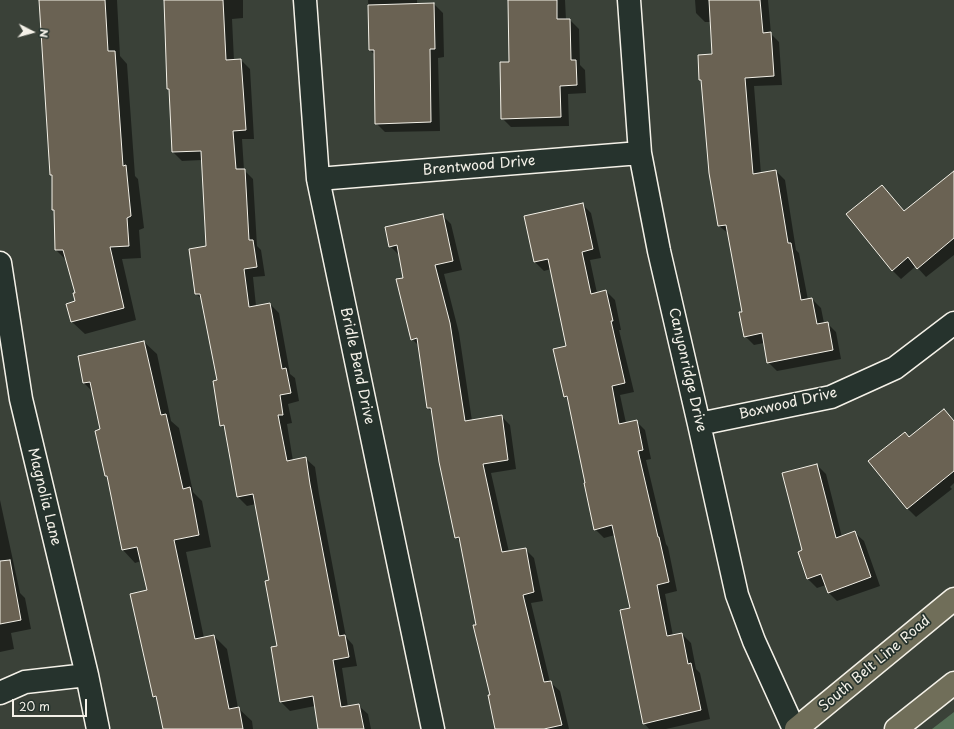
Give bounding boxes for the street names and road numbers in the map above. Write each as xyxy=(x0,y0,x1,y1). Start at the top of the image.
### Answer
street label: Brentwood Drive xyxy=(422,153,536,179)
street label: Bridle Bend Drive xyxy=(336,306,378,426)
street label: Canyonridge Drive xyxy=(665,306,709,434)
street label: Boxwood Drive xyxy=(737,385,839,423)
street label: Magnolia Lane xyxy=(24,446,64,548)
street label: South Belt Line Road xyxy=(816,613,934,715)

